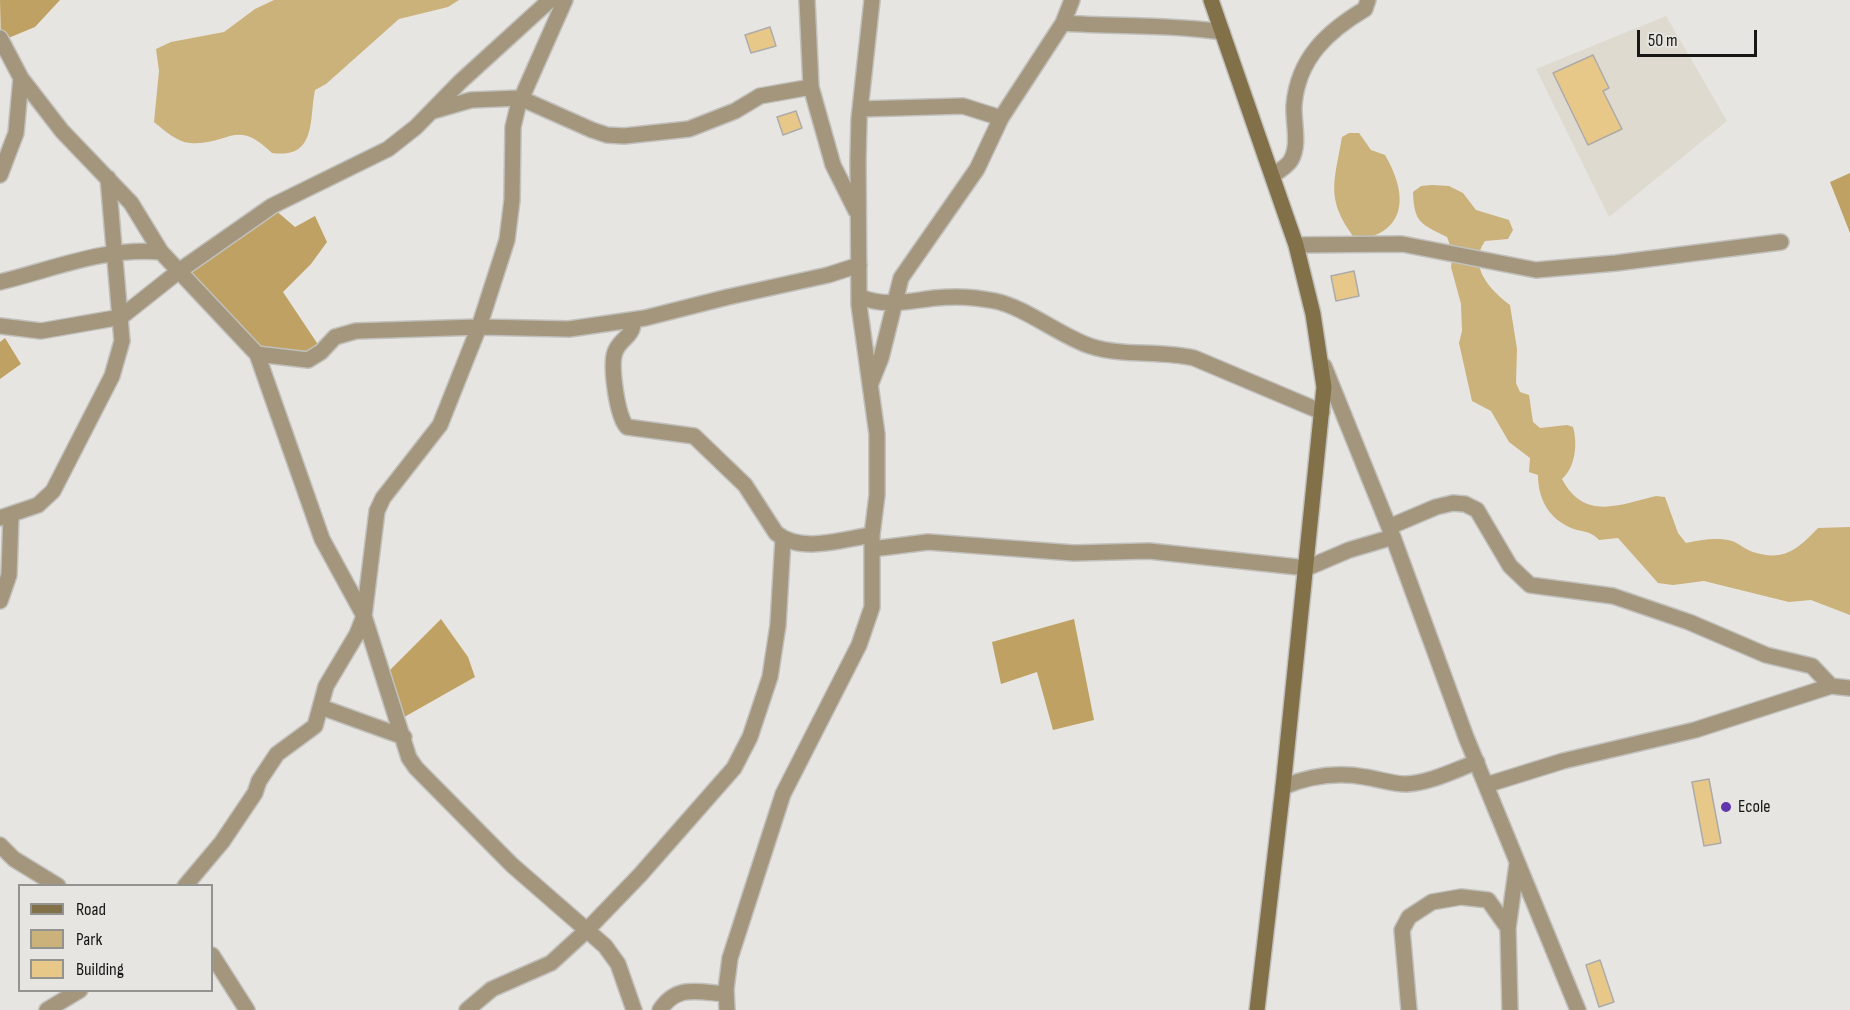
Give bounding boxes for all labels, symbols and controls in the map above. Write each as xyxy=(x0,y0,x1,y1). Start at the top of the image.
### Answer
scale bar xyxy=(1640,18,1760,56)
text: 50 m xyxy=(1648,30,1678,51)
place label: Ecole xyxy=(1738,796,1770,818)
marker: Ecole xyxy=(1719,800,1733,814)
legend xyxy=(18,884,213,992)
text: Road xyxy=(76,899,106,920)
text: Park xyxy=(76,929,102,950)
text: Building xyxy=(76,959,124,980)

